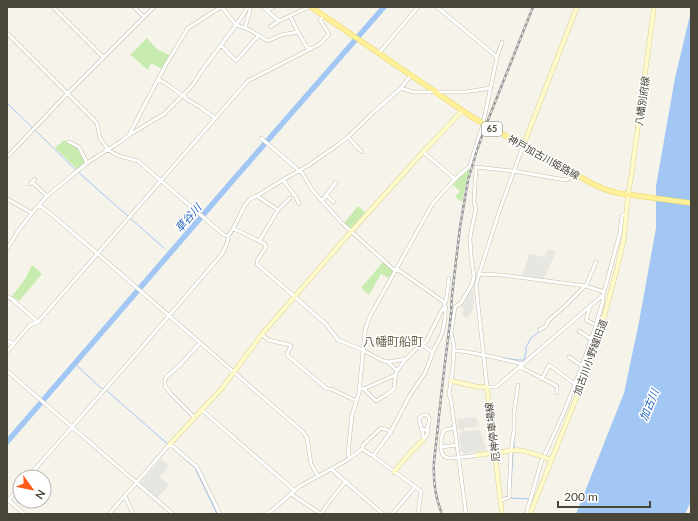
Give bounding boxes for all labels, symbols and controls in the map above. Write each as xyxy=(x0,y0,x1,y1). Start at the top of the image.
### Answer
street label: 八幡別府線 xyxy=(633,75,651,127)
road number: 65 xyxy=(482,122,502,136)
street label: 神戸加古川姫路線 xyxy=(506,132,582,182)
water label: 草谷川 xyxy=(172,200,204,234)
street label: 加古川小野線旧道 xyxy=(571,317,609,397)
district label: 八幡町船町 xyxy=(363,334,423,349)
water label: 加古川 xyxy=(636,386,661,423)
street label: 厄神停車場線 xyxy=(482,401,502,463)
north arrow xyxy=(12,469,52,509)
scale bar xyxy=(558,483,650,509)
text: N xyxy=(33,488,49,502)
text: 200 m xyxy=(564,489,598,504)

